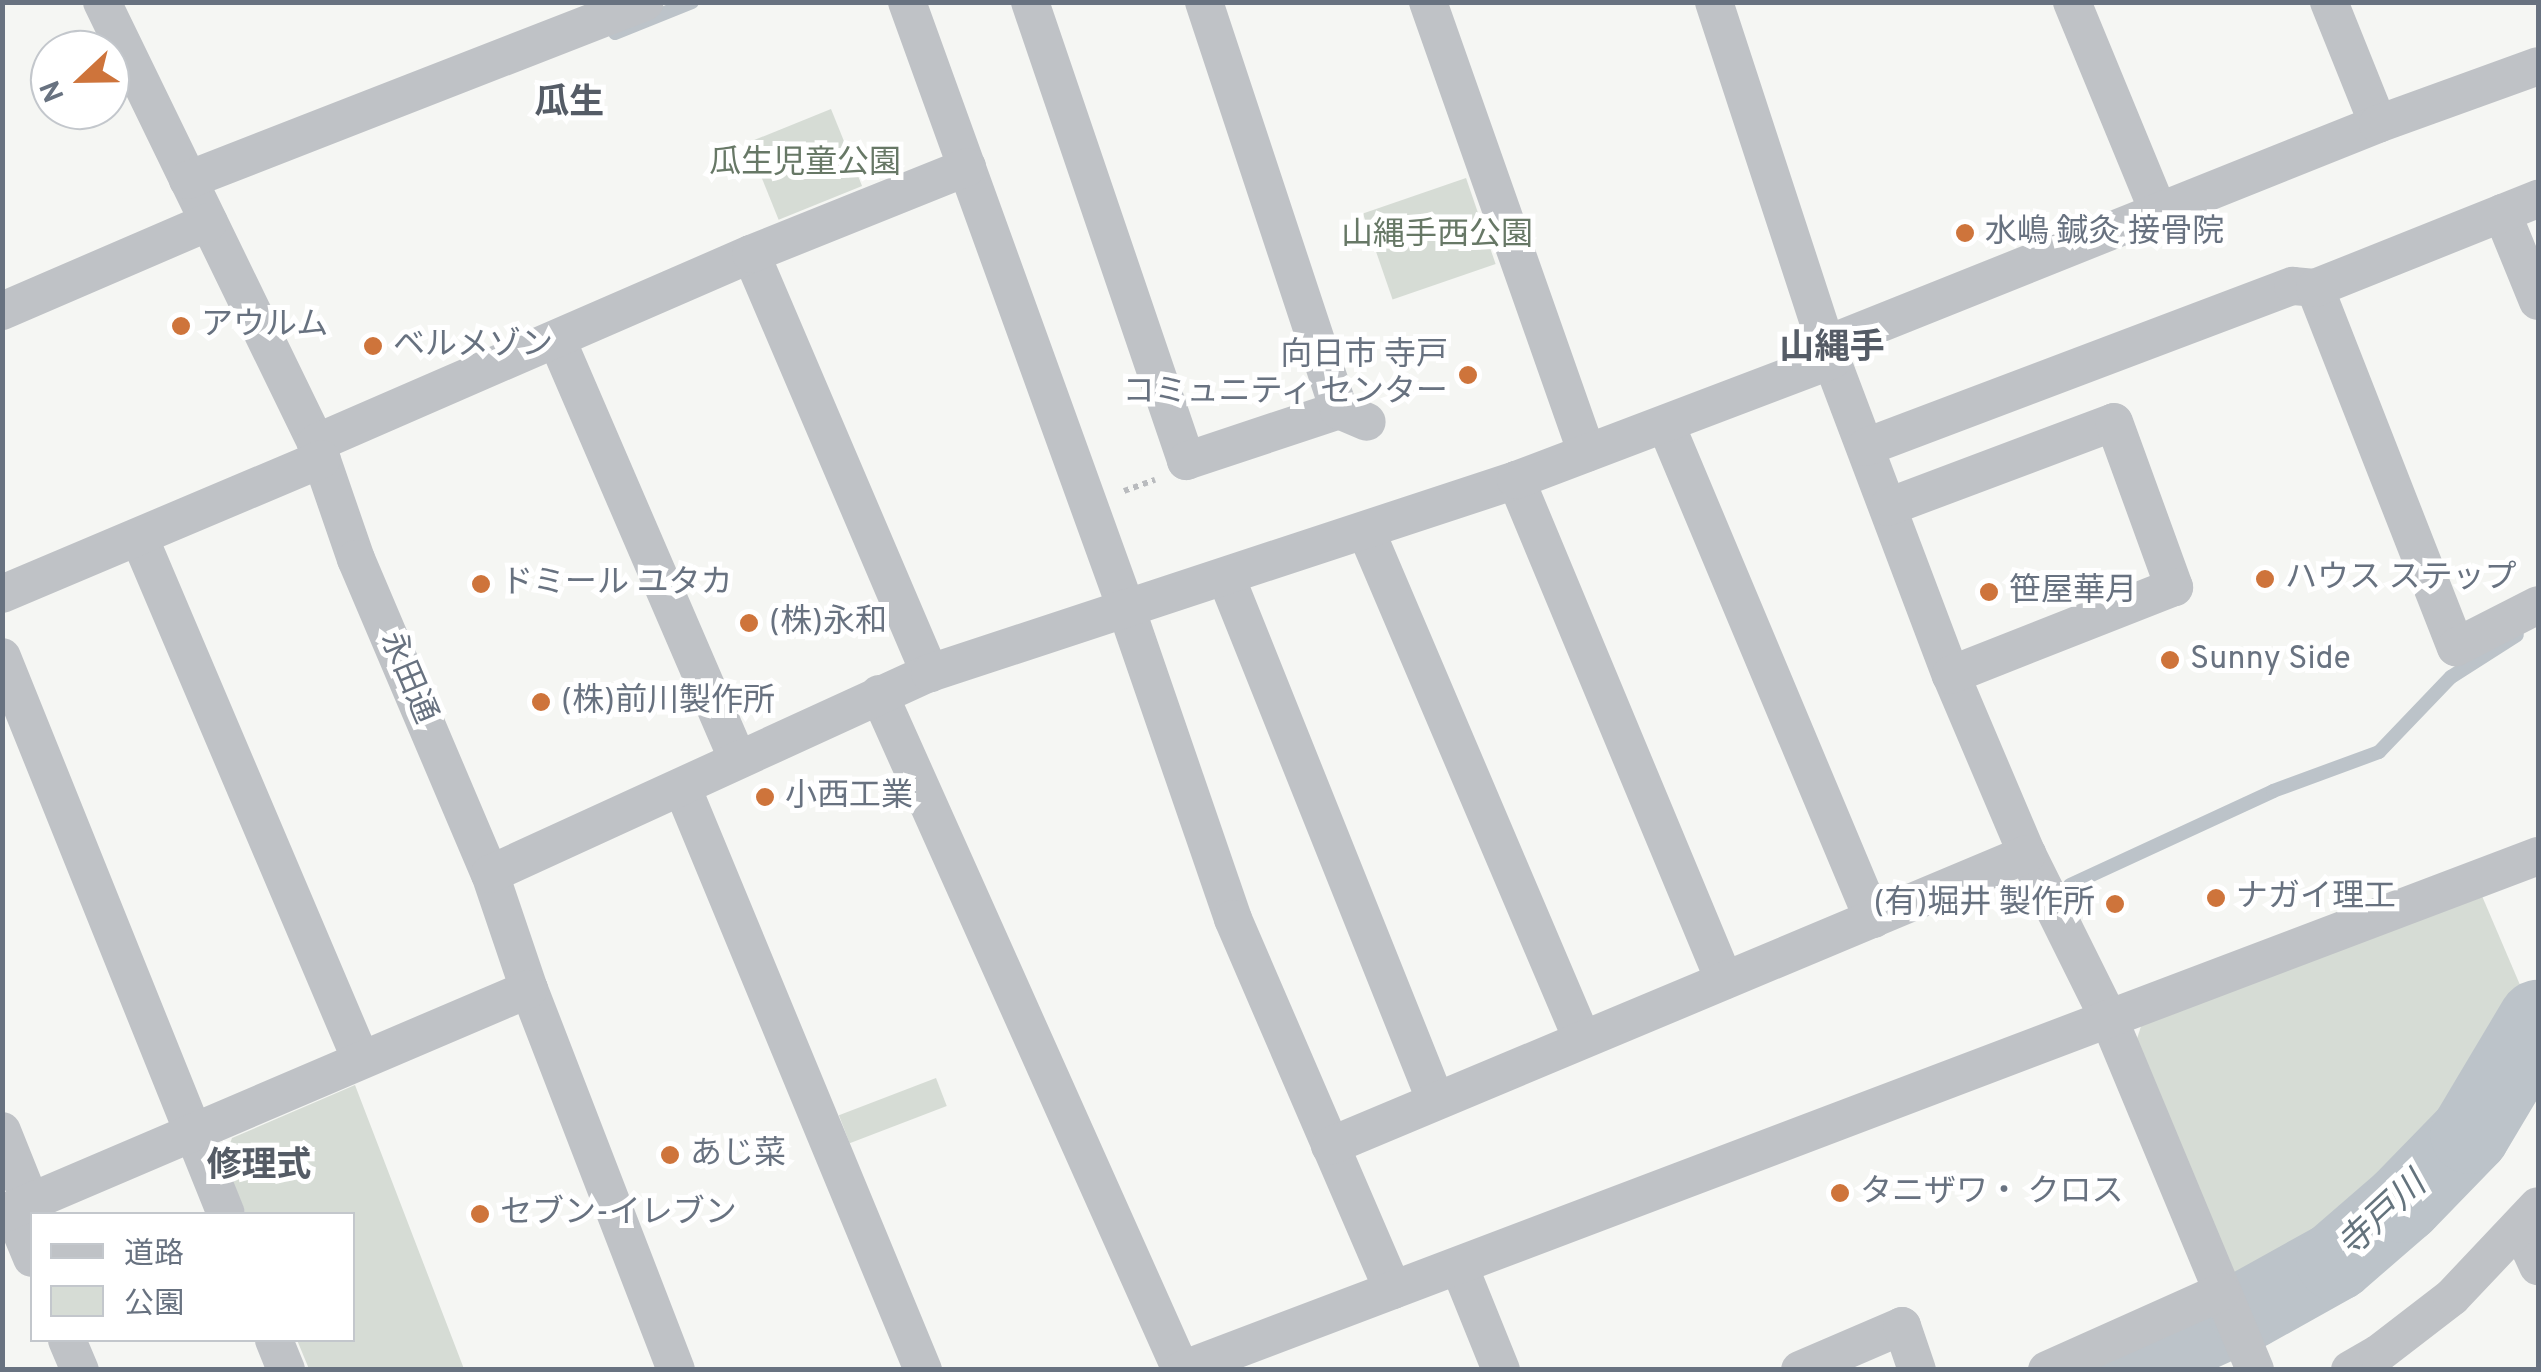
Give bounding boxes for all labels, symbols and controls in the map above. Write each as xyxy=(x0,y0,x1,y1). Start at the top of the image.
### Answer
north arrow xyxy=(30,30,130,130)
text: N xyxy=(34,74,74,107)
district label: 瓜生 xyxy=(534,83,604,125)
park label: 瓜生児童公園 xyxy=(709,145,901,183)
place label: 水嶋 鍼灸 接骨院 xyxy=(1985,214,2224,252)
park label: 山縄手西公園 xyxy=(1341,217,1533,255)
marker: 水嶋 鍼灸 接骨院 xyxy=(1954,222,1976,244)
place label: アウルム xyxy=(201,307,329,345)
marker: アウルム xyxy=(170,315,192,337)
place label: ベルメゾン xyxy=(393,327,553,365)
district label: 山縄手 xyxy=(1780,328,1884,370)
marker: ベルメゾン xyxy=(362,335,384,357)
place label: 向日市 寺戸 コミュニティ センター xyxy=(1120,338,1448,413)
marker: 向日市 寺戸 コミュニティ センター xyxy=(1457,364,1479,386)
place label: ハウス ステップ xyxy=(2285,560,2517,598)
place label: ドミール ユタカ xyxy=(501,565,733,603)
marker: ハウス ステップ xyxy=(2254,568,2276,590)
marker: ドミール ユタカ xyxy=(470,573,492,595)
place label: 笹屋華月 xyxy=(2009,573,2137,611)
marker: 笹屋華月 xyxy=(1978,581,2000,603)
place label: (株)永和 xyxy=(769,604,887,642)
marker: (株)永和 xyxy=(738,612,760,634)
street label: 永田通 xyxy=(371,626,443,730)
place label: Sunny Side xyxy=(2190,641,2351,679)
marker: Sunny Side xyxy=(2159,649,2181,671)
place label: (株)前川製作所 xyxy=(561,683,775,721)
marker: (株)前川製作所 xyxy=(530,691,552,713)
place label: 小西工業 xyxy=(785,778,913,816)
marker: 小西工業 xyxy=(754,786,776,808)
place label: ナガイ理工 xyxy=(2236,879,2396,917)
place label: (有)堀井 製作所 xyxy=(1874,885,2095,923)
marker: ナガイ理工 xyxy=(2205,887,2227,909)
marker: (有)堀井 製作所 xyxy=(2104,893,2126,915)
place label: あじ菜 xyxy=(690,1136,786,1174)
marker: あじ菜 xyxy=(659,1144,681,1166)
district label: 修理式 xyxy=(207,1146,311,1188)
water label: 寺戸川 xyxy=(2330,1165,2436,1267)
place label: タニザワ・ クロス xyxy=(1860,1174,2124,1212)
marker: タニザワ・ クロス xyxy=(1829,1182,1851,1204)
place label: セブン-イレブン xyxy=(500,1195,737,1233)
marker: セブン-イレブン xyxy=(469,1203,491,1225)
legend xyxy=(30,1212,355,1342)
text: 道路 xyxy=(124,1237,184,1274)
text: 公園 xyxy=(124,1287,184,1324)

